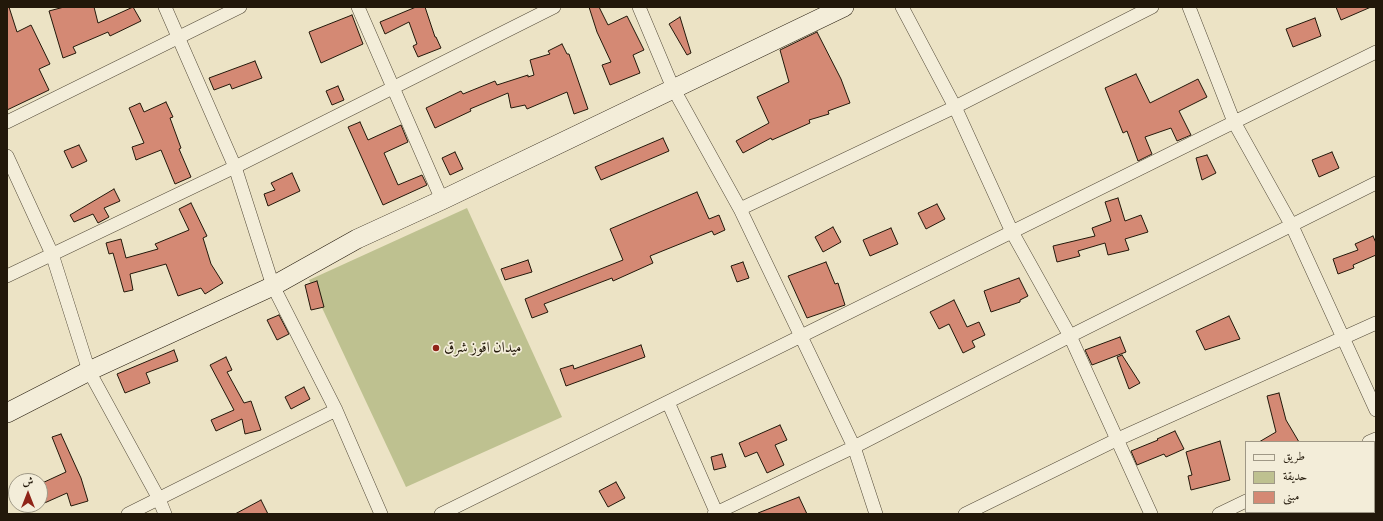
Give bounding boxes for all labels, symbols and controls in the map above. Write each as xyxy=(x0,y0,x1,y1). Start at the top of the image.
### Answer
place label: ميدان اقوز شرق xyxy=(444,339,521,357)
marker: ميدان اقوز شرق xyxy=(431,343,441,353)
legend xyxy=(1245,441,1375,513)
text: طريق xyxy=(1283,449,1305,463)
text: حديقة xyxy=(1283,469,1307,483)
north arrow xyxy=(8,473,48,513)
text: ش xyxy=(23,475,33,488)
text: مبنى xyxy=(1283,489,1299,503)

